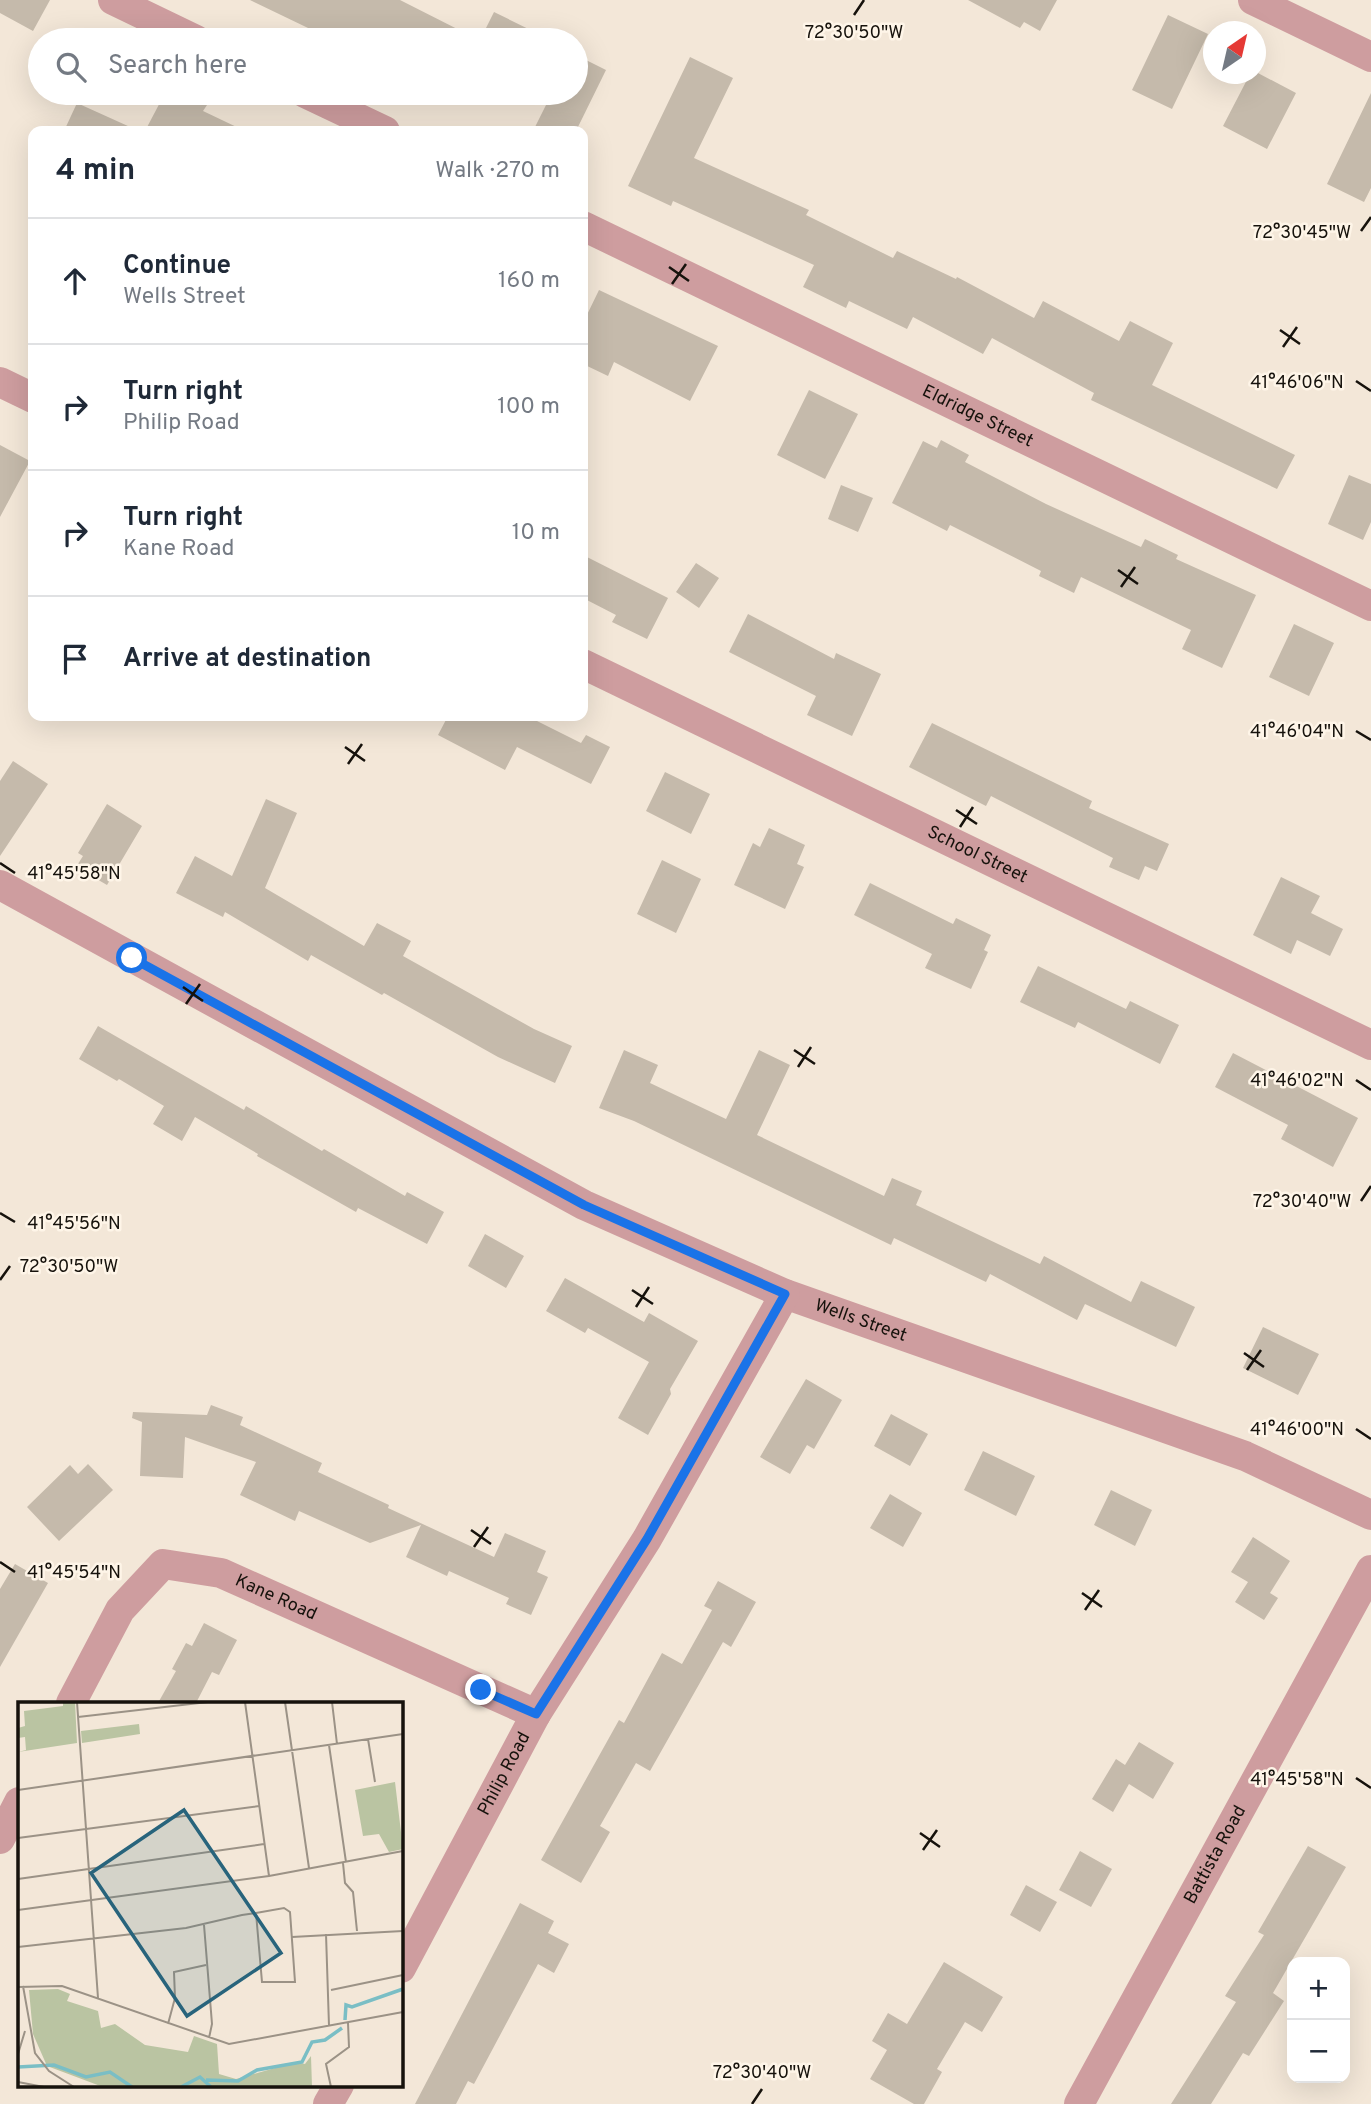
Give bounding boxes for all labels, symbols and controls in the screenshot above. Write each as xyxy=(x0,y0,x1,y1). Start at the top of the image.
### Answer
north arrow xyxy=(1203,21,1266,84)
text: 72°30'50"W xyxy=(805,22,903,45)
search box xyxy=(28,28,588,105)
icon: search xyxy=(52,48,90,86)
text: Search here xyxy=(108,50,247,83)
text: 4 min xyxy=(56,153,135,190)
text: Walk · 270 m xyxy=(435,157,560,186)
text: 72°30'45"W xyxy=(1253,222,1351,245)
text: Continue xyxy=(123,250,231,283)
icon: ahead xyxy=(56,262,94,300)
text: 160 m xyxy=(498,267,560,296)
text: Wells Street xyxy=(123,283,246,312)
text: 41°46'06"N xyxy=(1250,372,1344,395)
text: Turn right xyxy=(123,376,243,409)
street label: Eldridge Street xyxy=(918,380,1037,453)
icon: right xyxy=(56,388,94,426)
text: 100 m xyxy=(497,393,560,422)
text: Philip Road xyxy=(123,409,240,438)
text: Turn right xyxy=(123,502,243,535)
icon: right xyxy=(56,514,94,552)
text: 10 m xyxy=(512,519,560,548)
text: Kane Road xyxy=(123,535,235,564)
icon: arrive xyxy=(56,640,94,678)
text: Arrive at destination xyxy=(123,643,371,676)
text: 41°46'04"N xyxy=(1250,721,1344,744)
street label: School Street xyxy=(923,821,1031,889)
text: 41°45'58"N xyxy=(27,863,121,886)
route start xyxy=(116,942,147,973)
text: 41°46'02"N xyxy=(1250,1070,1344,1093)
text: 72°30'40"W xyxy=(1253,1191,1351,1214)
text: 41°45'56"N xyxy=(27,1213,121,1236)
text: 72°30'50"W xyxy=(20,1256,118,1279)
street label: Wells Street xyxy=(812,1294,910,1347)
text: 41°46'00"N xyxy=(1250,1419,1344,1442)
text: 41°45'54"N xyxy=(27,1562,121,1585)
street label: Kane Road xyxy=(231,1569,321,1626)
route end xyxy=(465,1674,496,1705)
inset map xyxy=(18,1702,402,2086)
street label: Philip Road xyxy=(473,1728,536,1820)
text: 41°45'58"N xyxy=(1250,1769,1344,1792)
street label: Battista Road xyxy=(1179,1801,1252,1908)
map controls xyxy=(1287,1957,1350,2083)
button: + xyxy=(1287,1957,1350,2020)
button: − xyxy=(1287,2020,1350,2083)
text: 72°30'40"W xyxy=(713,2062,811,2085)

